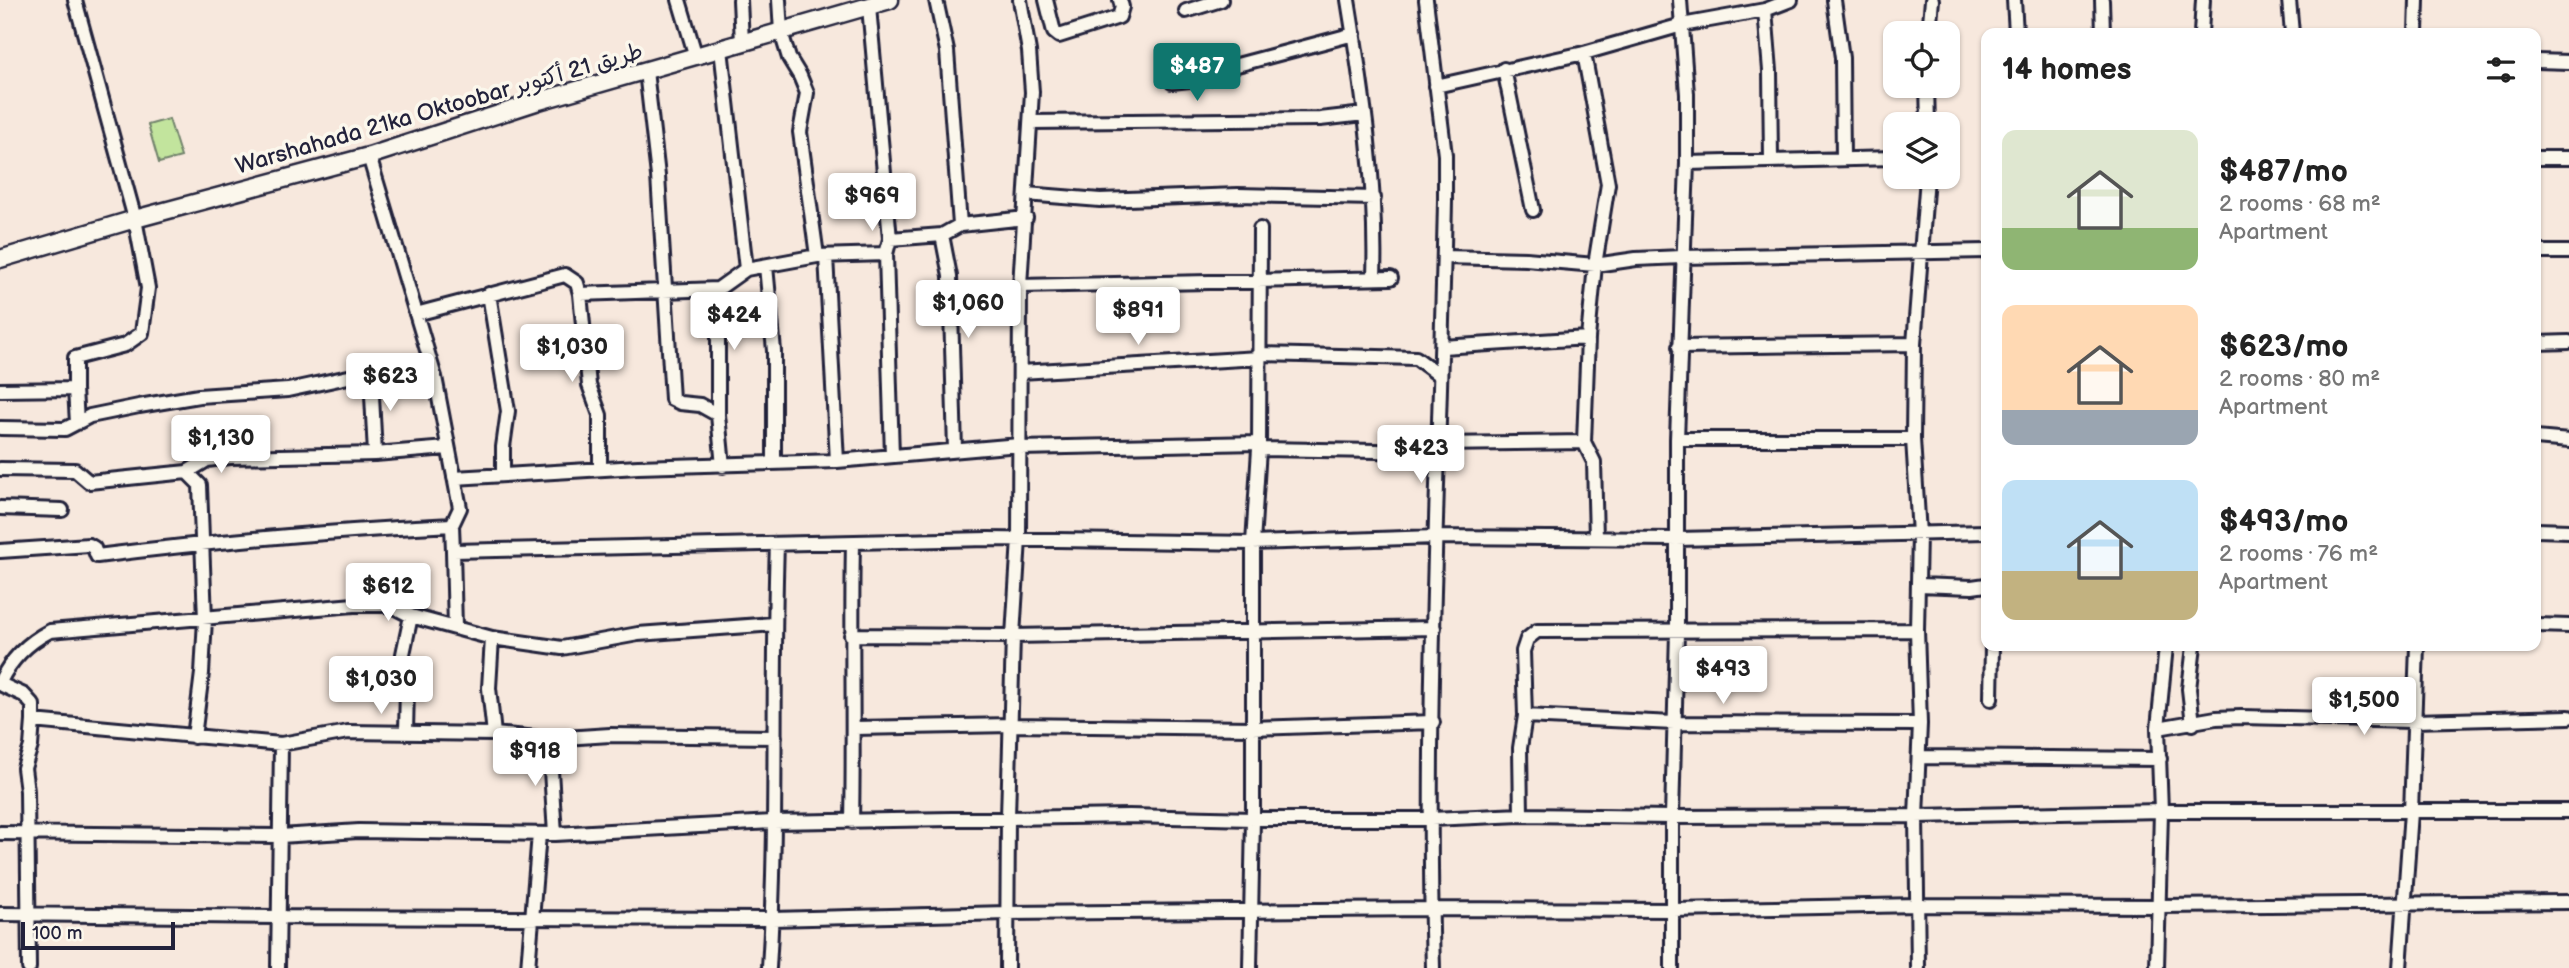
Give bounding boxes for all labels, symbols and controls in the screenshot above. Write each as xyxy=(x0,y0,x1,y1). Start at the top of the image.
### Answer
map controls xyxy=(1883,21,1960,189)
button: locate xyxy=(1883,21,1960,98)
street label: Warshahada 21ka Oktoobar طريق 21 أكتوبر xyxy=(232,36,646,181)
pin: $487 xyxy=(1156,43,1238,103)
icon: filters xyxy=(2482,51,2520,89)
text: $487 xyxy=(1169,52,1225,80)
text: 14 homes xyxy=(2002,52,2131,88)
button: layers xyxy=(1883,112,1960,189)
text: $487/mo xyxy=(2219,154,2348,190)
icon: home xyxy=(2058,158,2142,242)
pin: $969 xyxy=(831,174,913,233)
text: $969 xyxy=(844,182,900,210)
text: 2 rooms · 68 m² xyxy=(2219,190,2381,218)
text: Apartment xyxy=(2219,218,2328,246)
pin: $1,060 xyxy=(911,280,1025,340)
pin: $891 xyxy=(1097,288,1179,347)
text: $1,060 xyxy=(932,289,1004,317)
pin: $424 xyxy=(693,292,775,352)
text: $891 xyxy=(1112,296,1164,324)
text: $424 xyxy=(706,301,762,329)
pin: $1,030 xyxy=(515,324,629,384)
text: $623/mo xyxy=(2219,329,2348,365)
text: $1,030 xyxy=(536,333,608,361)
icon: home xyxy=(2058,333,2142,417)
pin: $623 xyxy=(349,354,431,413)
text: $623 xyxy=(362,362,418,390)
text: 2 rooms · 80 m² xyxy=(2219,365,2380,393)
text: Apartment xyxy=(2219,393,2328,421)
pin: $1,130 xyxy=(164,416,278,475)
text: $1,130 xyxy=(187,424,255,452)
pin: $423 xyxy=(1380,426,1462,485)
text: $423 xyxy=(1393,434,1449,462)
text: $493/mo xyxy=(2219,504,2348,540)
icon: home xyxy=(2058,508,2142,592)
text: 2 rooms · 76 m² xyxy=(2219,540,2378,568)
pin: $612 xyxy=(347,564,429,623)
text: Apartment xyxy=(2219,568,2328,596)
text: $612 xyxy=(362,572,414,600)
pin: $493 xyxy=(1682,646,1764,706)
text: $493 xyxy=(1695,655,1751,683)
pin: $1,030 xyxy=(324,656,438,716)
text: $1,030 xyxy=(345,665,417,693)
pin: $1,500 xyxy=(2307,678,2421,737)
text: $1,500 xyxy=(2328,686,2400,714)
pin: $918 xyxy=(494,728,576,788)
text: $918 xyxy=(509,737,561,765)
scale bar xyxy=(21,919,175,951)
text: 100 m xyxy=(32,922,83,945)

